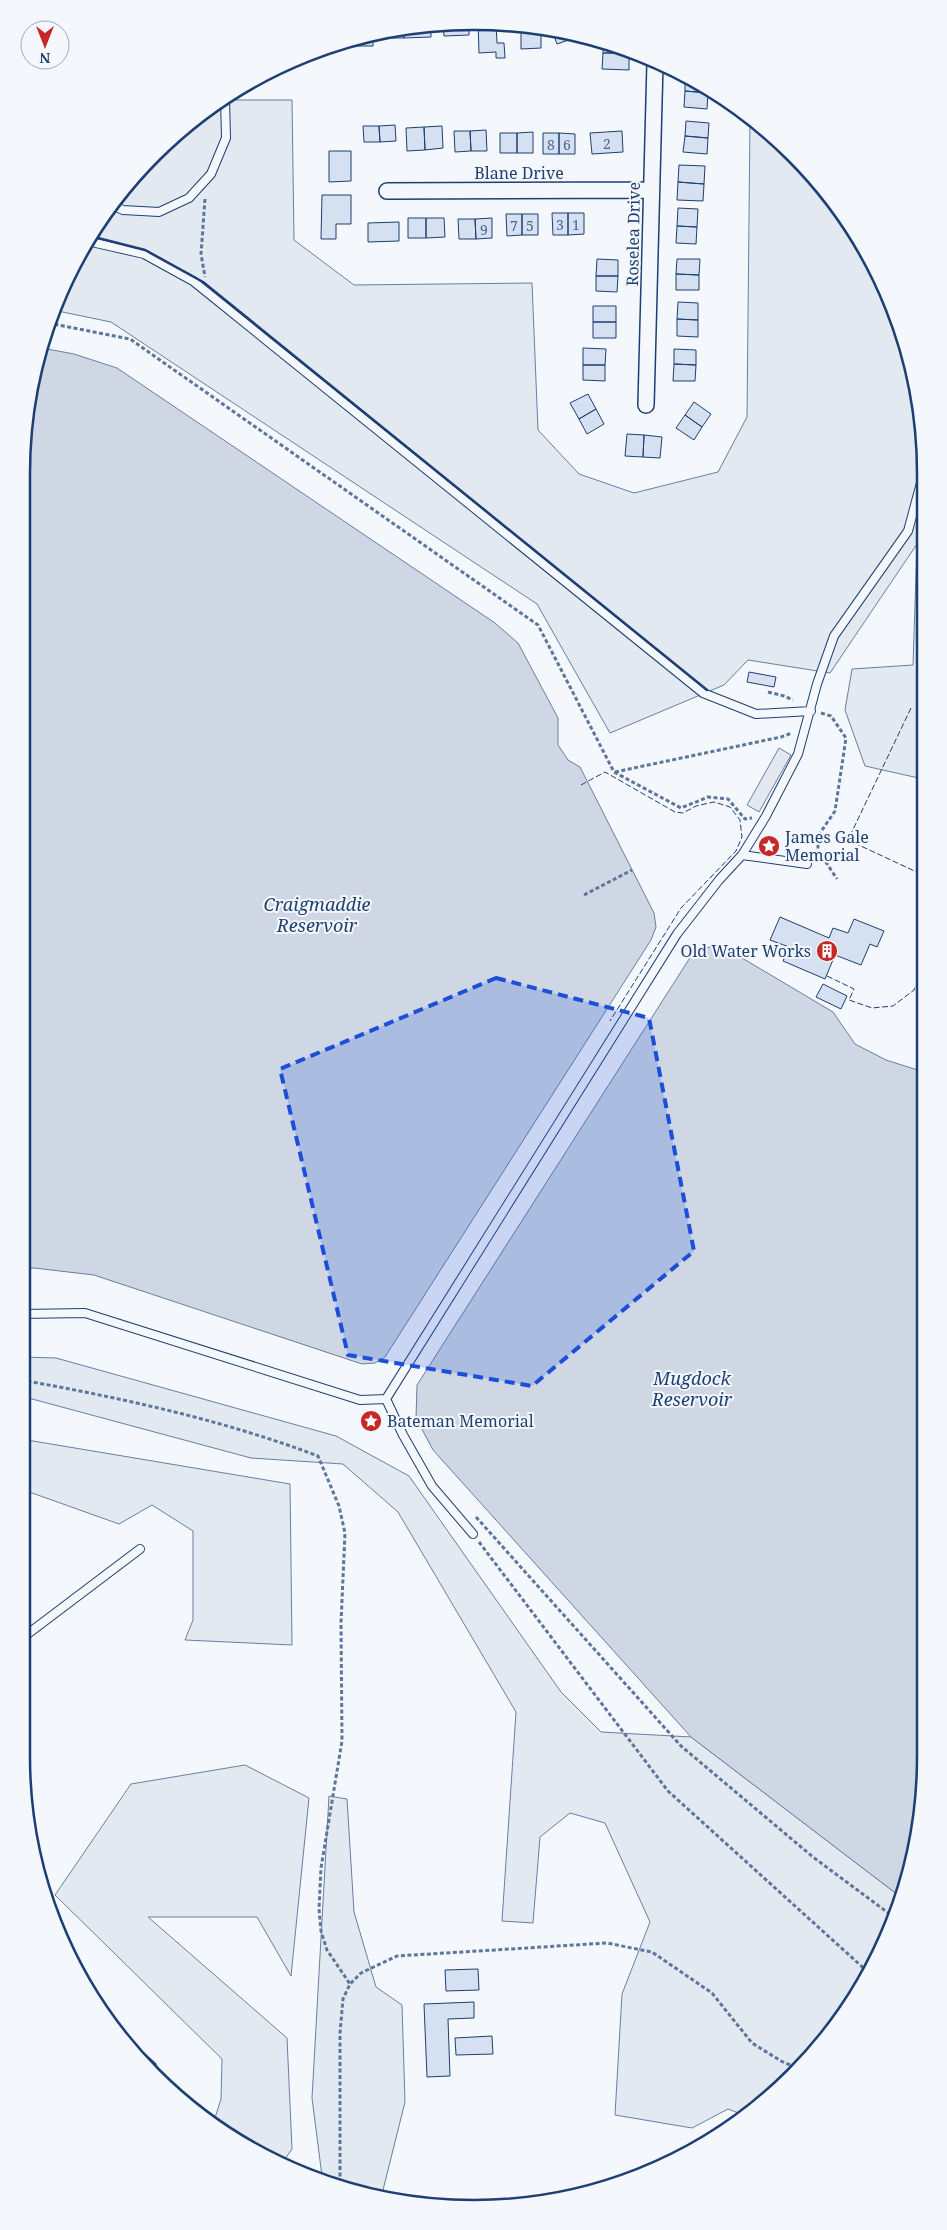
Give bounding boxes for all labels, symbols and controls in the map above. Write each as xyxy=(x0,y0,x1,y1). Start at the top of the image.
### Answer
north arrow xyxy=(20,20,70,70)
text: N xyxy=(39,49,51,68)
house number: 2 xyxy=(603,134,611,153)
house number: 8 xyxy=(547,135,555,154)
house number: 6 xyxy=(563,135,571,154)
street label: Blane Drive xyxy=(474,162,564,184)
street label: Roselea Drive xyxy=(621,182,645,286)
house number: 3 xyxy=(556,215,564,234)
house number: 1 xyxy=(572,215,580,234)
house number: 7 xyxy=(510,216,518,235)
house number: 5 xyxy=(526,216,534,235)
house number: 9 xyxy=(480,220,488,239)
place label: James Gale Memorial xyxy=(784,826,869,866)
place icon: James Gale Memorial xyxy=(757,834,781,858)
water label: Craigmaddie Reservoir xyxy=(264,892,371,937)
building icon: Old Water Works xyxy=(815,939,839,963)
place label: Old Water Works xyxy=(681,940,811,962)
water label: Mugdock Reservoir xyxy=(651,1366,733,1411)
place icon: Bateman Memorial xyxy=(359,1409,383,1433)
place label: Bateman Memorial xyxy=(387,1410,534,1432)

